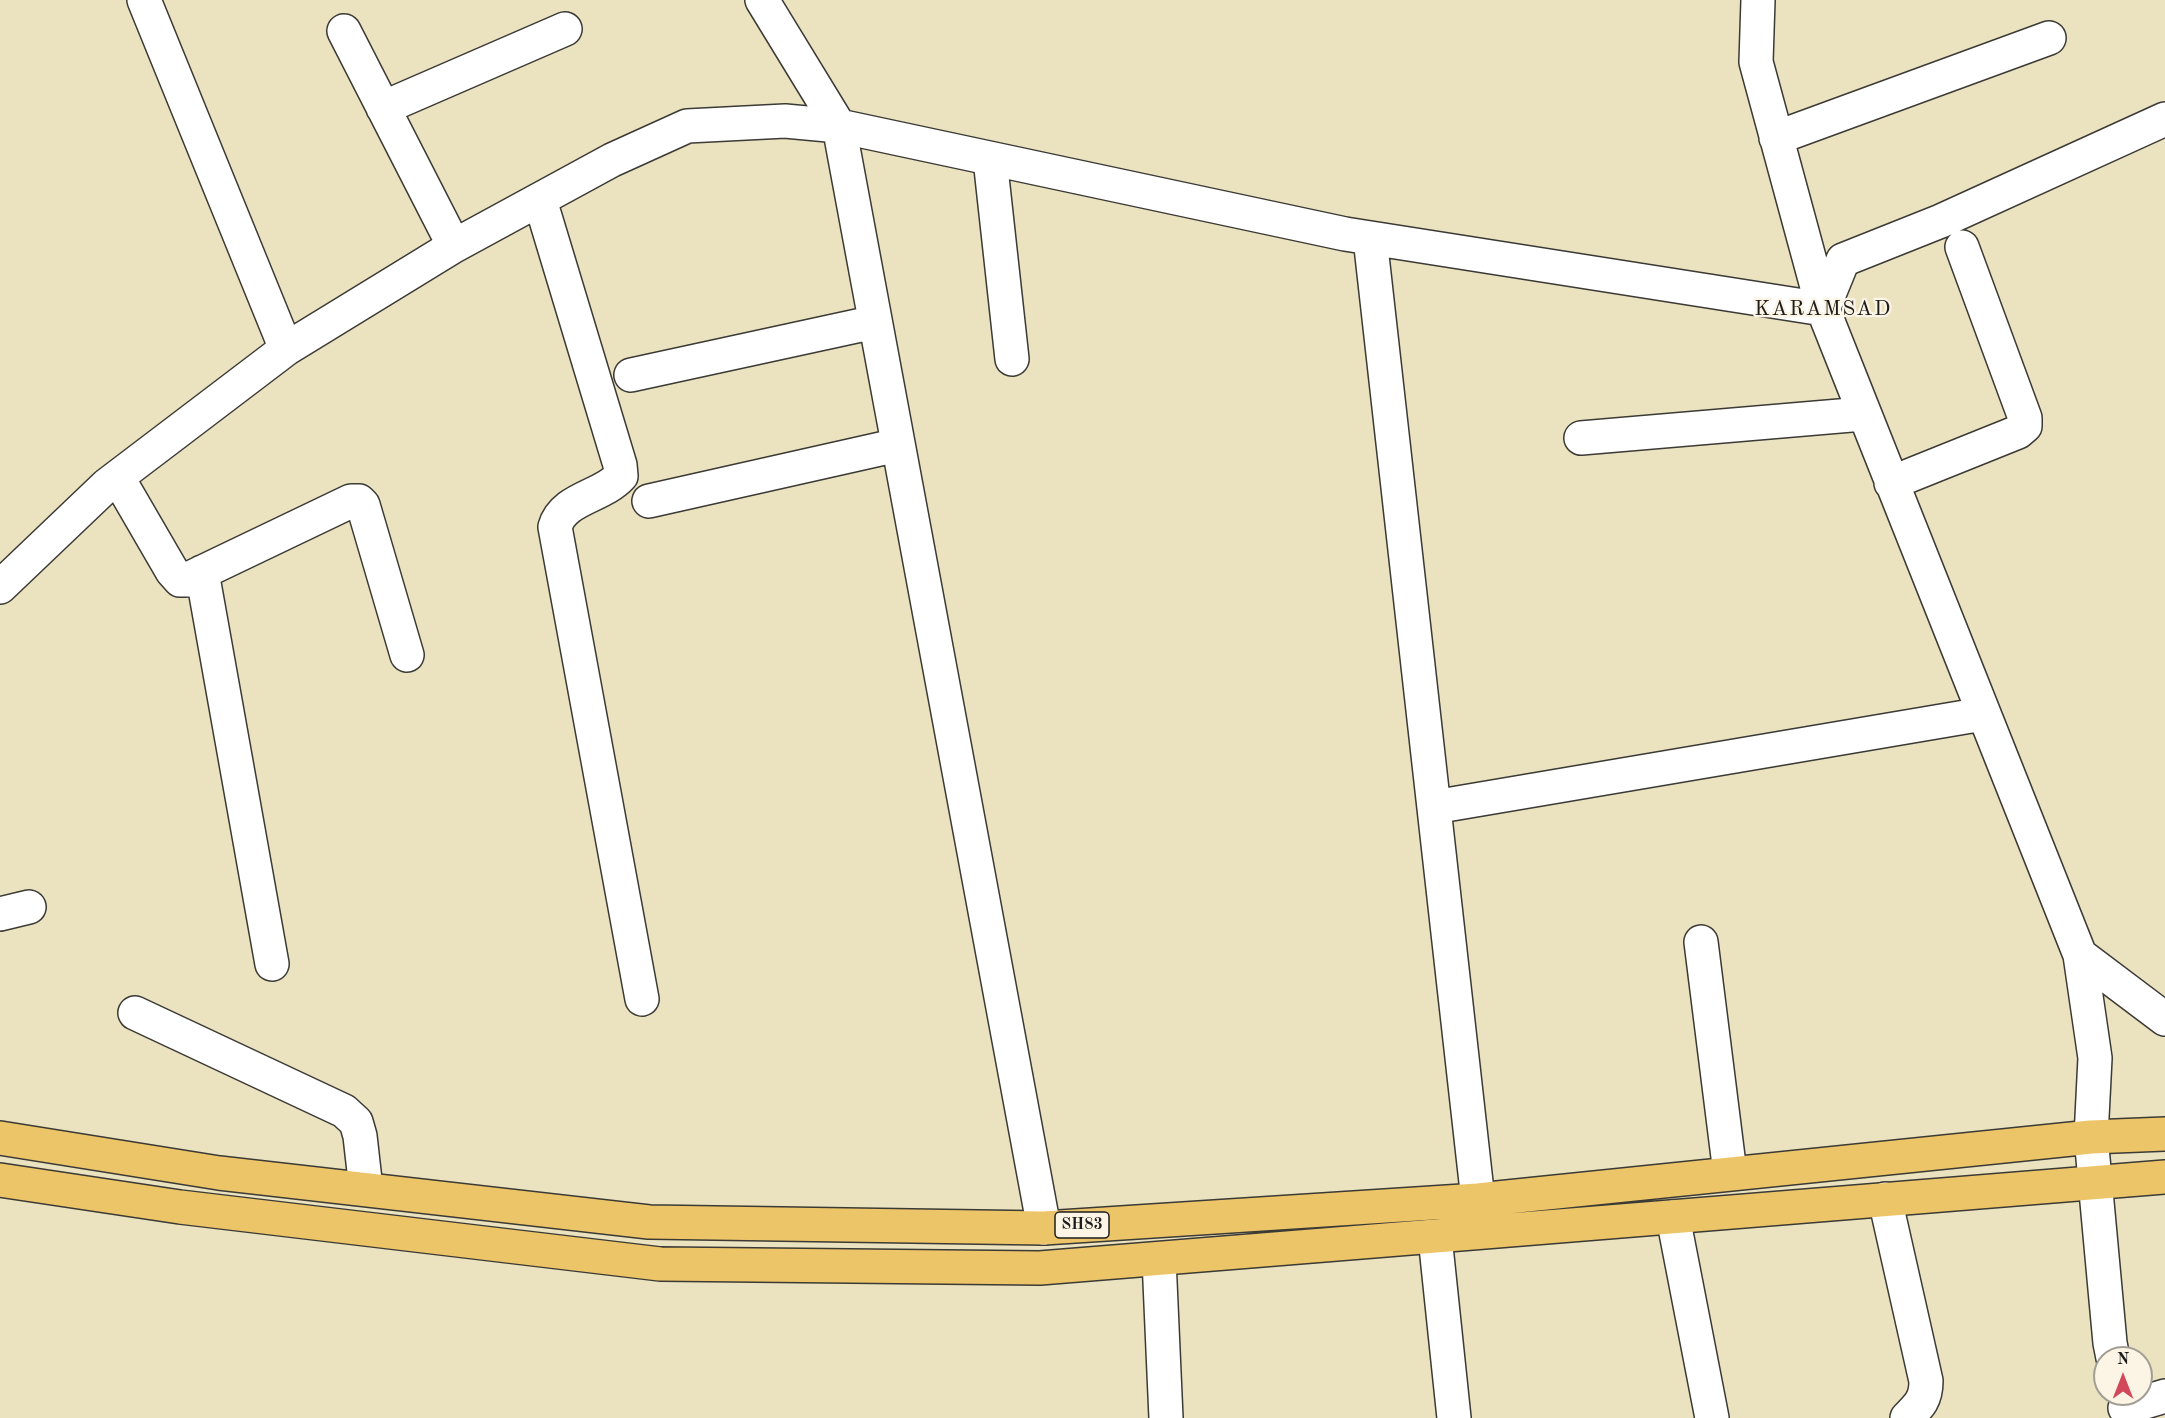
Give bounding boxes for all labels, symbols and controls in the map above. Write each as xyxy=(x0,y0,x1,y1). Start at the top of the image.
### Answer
district label: KARAMSAD xyxy=(1754,296,1892,322)
road number: SH83 xyxy=(1055,1212,1109,1238)
north arrow xyxy=(2093,1346,2153,1406)
text: N xyxy=(2117,1352,2129,1368)

